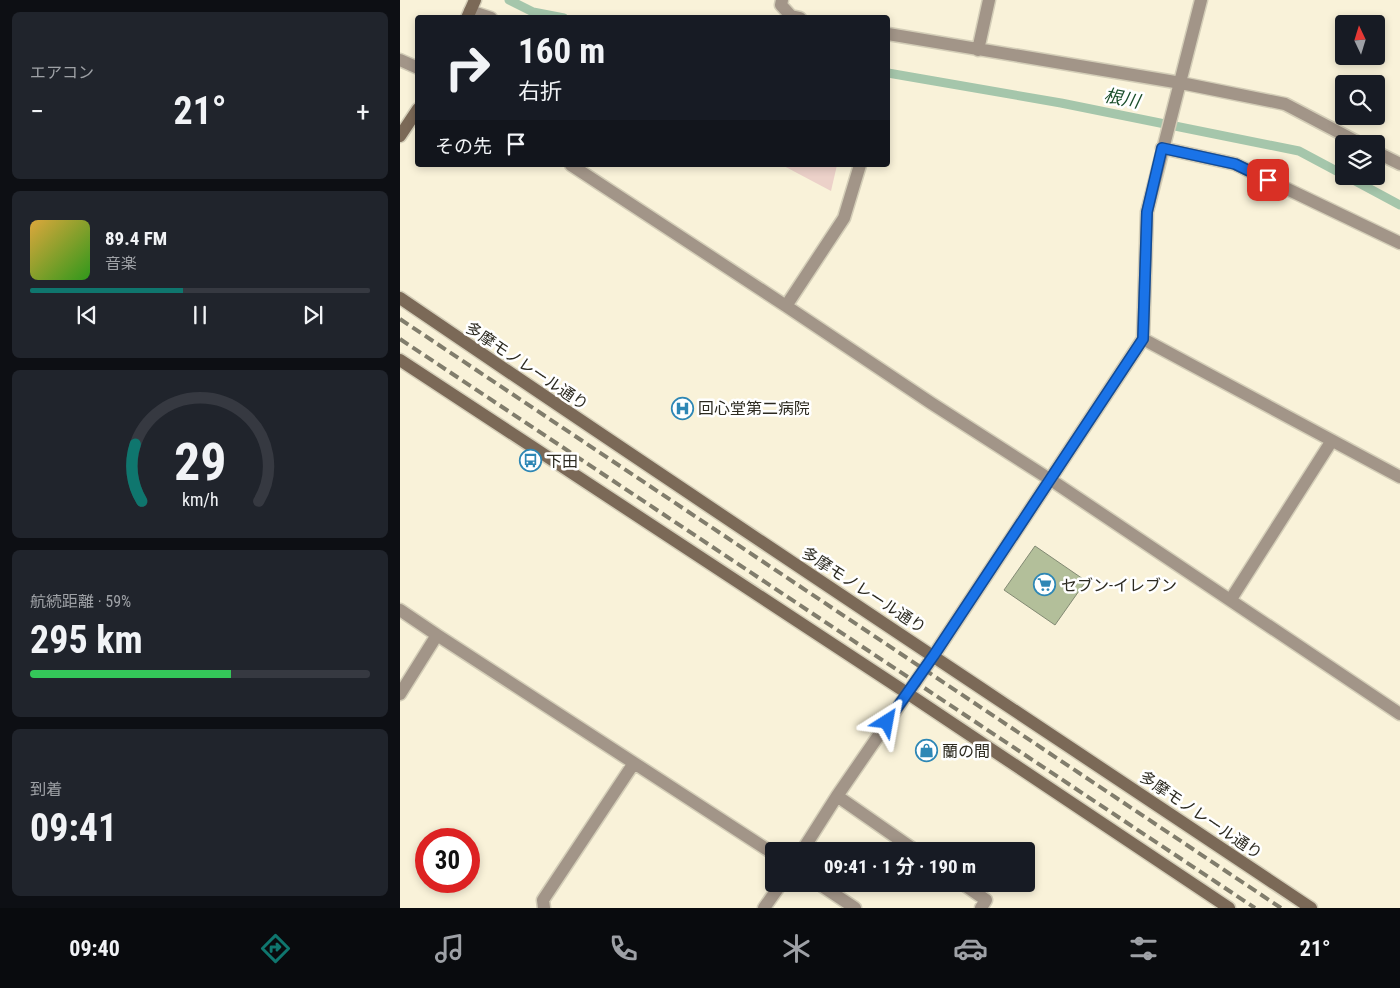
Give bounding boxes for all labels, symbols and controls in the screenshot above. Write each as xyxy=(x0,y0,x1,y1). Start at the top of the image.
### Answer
north arrow xyxy=(1335,15,1385,65)
map controls xyxy=(1335,15,1385,185)
text: 160 m xyxy=(518,31,605,72)
icon: right xyxy=(435,35,500,100)
text: エアコン xyxy=(30,63,94,82)
button: search xyxy=(1335,75,1385,125)
text: 右折 xyxy=(518,79,562,104)
water label: 根川 xyxy=(1102,84,1144,112)
text: 21° xyxy=(173,89,227,133)
text: − xyxy=(30,95,44,128)
text: + xyxy=(356,95,370,128)
icon: arrive xyxy=(502,130,530,158)
text: その先 xyxy=(435,135,492,158)
button: layers xyxy=(1335,135,1385,185)
pin xyxy=(1247,159,1289,201)
icon: arrive xyxy=(1254,166,1282,194)
text: 89.4 FM xyxy=(105,227,167,250)
text: 音楽 xyxy=(105,254,137,273)
icon: previous xyxy=(73,301,101,329)
icon: pause xyxy=(186,301,214,329)
icon: next xyxy=(299,301,327,329)
street label: 多摩モノレール通り xyxy=(462,318,592,414)
hospital icon: 回心堂第二病院 xyxy=(670,396,694,420)
place label: 回心堂第二病院 xyxy=(698,399,810,418)
text: 29 xyxy=(174,432,226,493)
bus stop icon: 下田 xyxy=(518,449,542,473)
place label: 下田 xyxy=(546,452,578,471)
text: km/h xyxy=(182,489,218,510)
street label: 多摩モノレール通り xyxy=(798,543,930,637)
supermarket icon: セブン-イレブン xyxy=(1033,573,1057,597)
place label: セブン-イレブン xyxy=(1061,576,1177,595)
text: 航続距離 · 59% xyxy=(30,592,131,611)
text: 295 km xyxy=(30,618,143,662)
position arrow xyxy=(860,695,912,747)
shop icon: 蘭の間 xyxy=(914,739,938,763)
place label: 蘭の間 xyxy=(942,742,990,761)
street label: 多摩モノレール通り xyxy=(1136,767,1266,863)
text: 到着 xyxy=(30,780,62,799)
text: 09:41 xyxy=(30,806,117,850)
speed limit sign: 30 xyxy=(415,828,480,893)
text: 09:41 · 1 分 · 190 m xyxy=(824,855,976,878)
icon: directions xyxy=(258,931,293,966)
icon: music xyxy=(432,931,467,966)
icon: phone xyxy=(606,931,641,966)
icon: climate xyxy=(779,931,814,966)
icon: car xyxy=(953,931,988,966)
icon: filters xyxy=(1126,931,1161,966)
text: 09:40 xyxy=(69,936,120,961)
text: 21° xyxy=(1300,936,1331,961)

